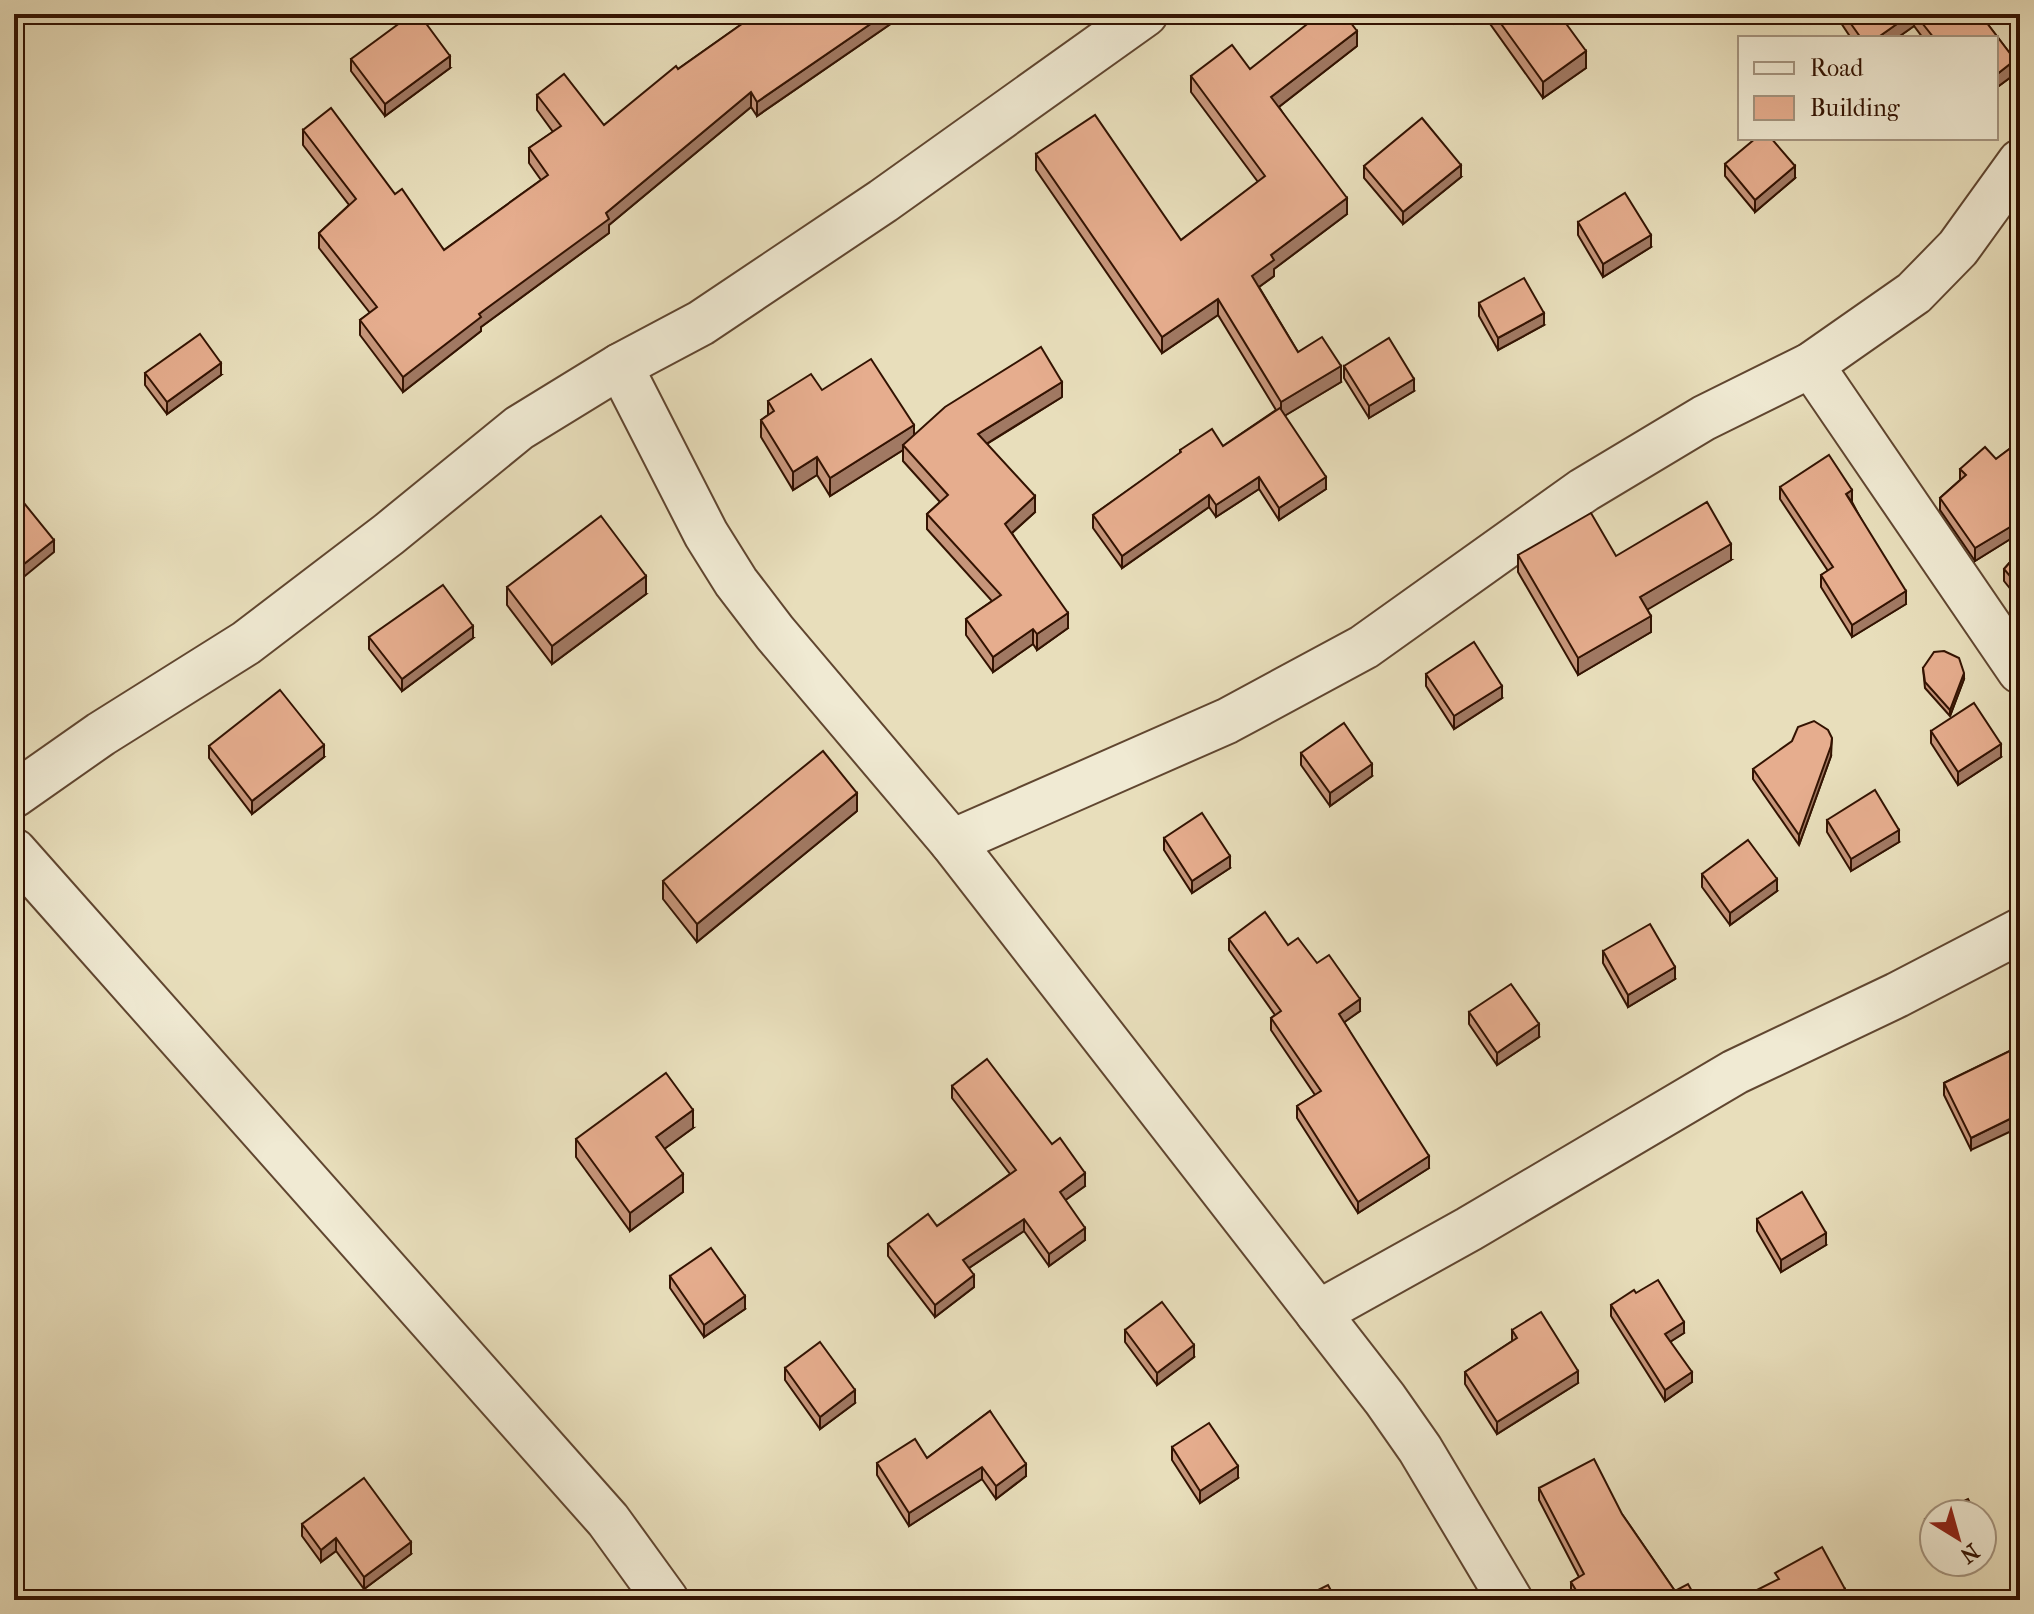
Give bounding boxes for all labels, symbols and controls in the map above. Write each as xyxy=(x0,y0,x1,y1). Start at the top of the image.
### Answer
legend xyxy=(1738,36,1998,140)
text: Road xyxy=(1810,54,1864,82)
text: Building xyxy=(1810,94,1901,122)
north arrow xyxy=(1918,1498,1998,1578)
text: N xyxy=(1955,1538,1984,1569)

